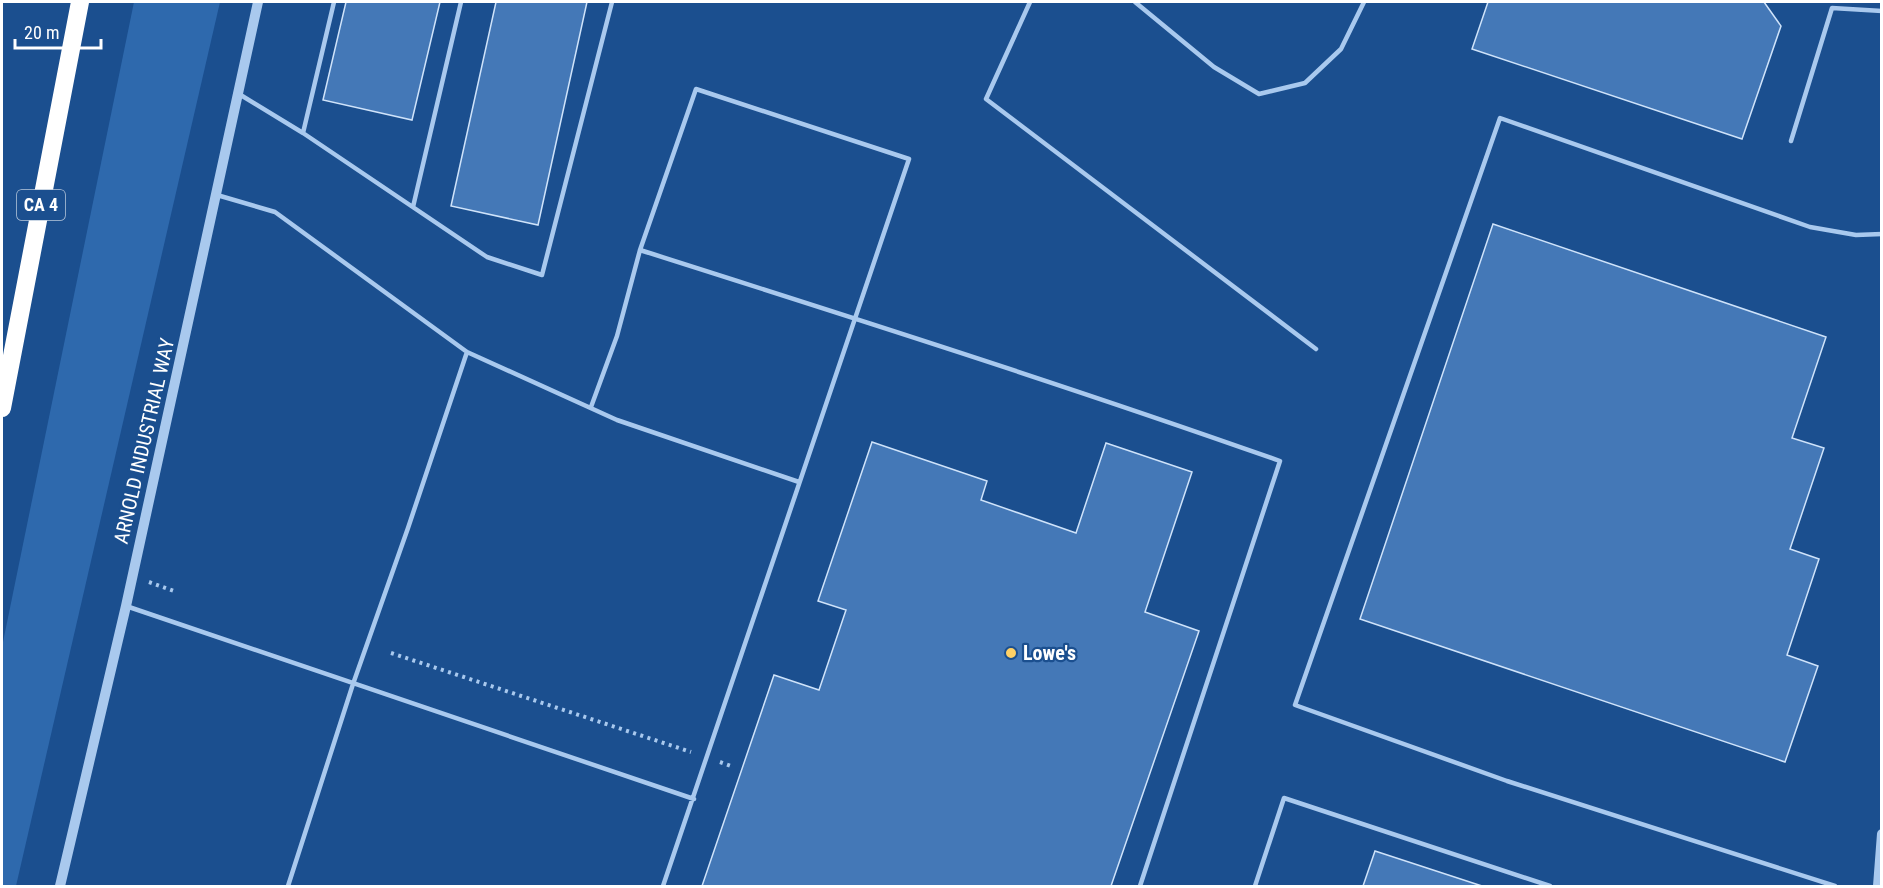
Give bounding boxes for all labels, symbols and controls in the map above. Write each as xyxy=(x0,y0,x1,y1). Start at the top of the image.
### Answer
scale bar xyxy=(15,12,100,50)
text: 20 m xyxy=(24,22,59,43)
road number: CA 4 xyxy=(17,190,65,220)
street label: ARNOLD INDUSTRIAL WAY xyxy=(109,335,179,546)
place label: Lowe's xyxy=(1023,641,1076,665)
marker: Lowe's xyxy=(1004,646,1018,660)

